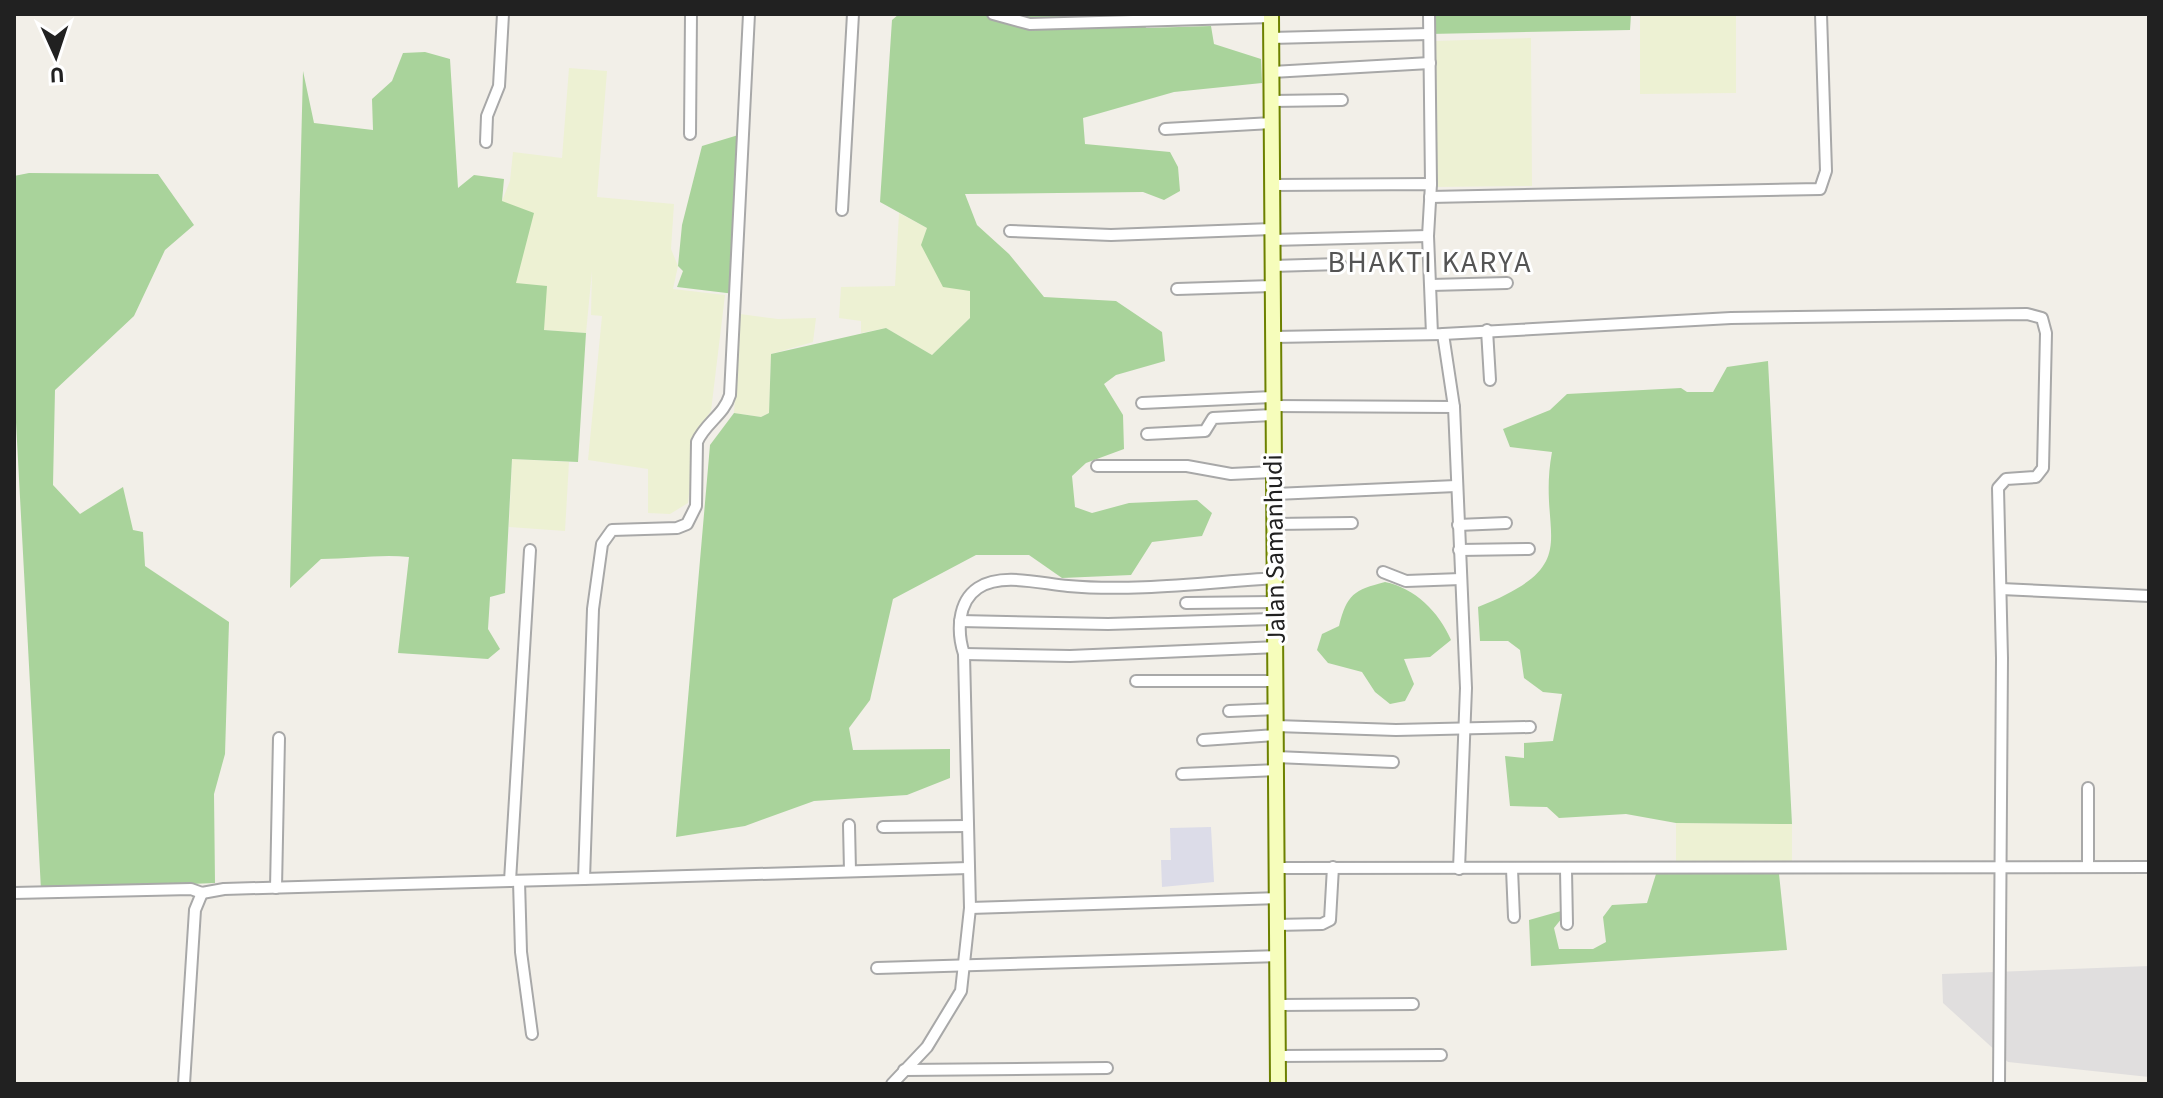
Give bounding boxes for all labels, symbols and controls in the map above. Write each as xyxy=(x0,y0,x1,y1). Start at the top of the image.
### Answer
north arrow xyxy=(16,16,96,96)
text: U xyxy=(49,59,65,91)
district label: BHAKTI KARYA xyxy=(1328,241,1532,284)
street label: Jalan Samanhudi xyxy=(1254,454,1295,644)

